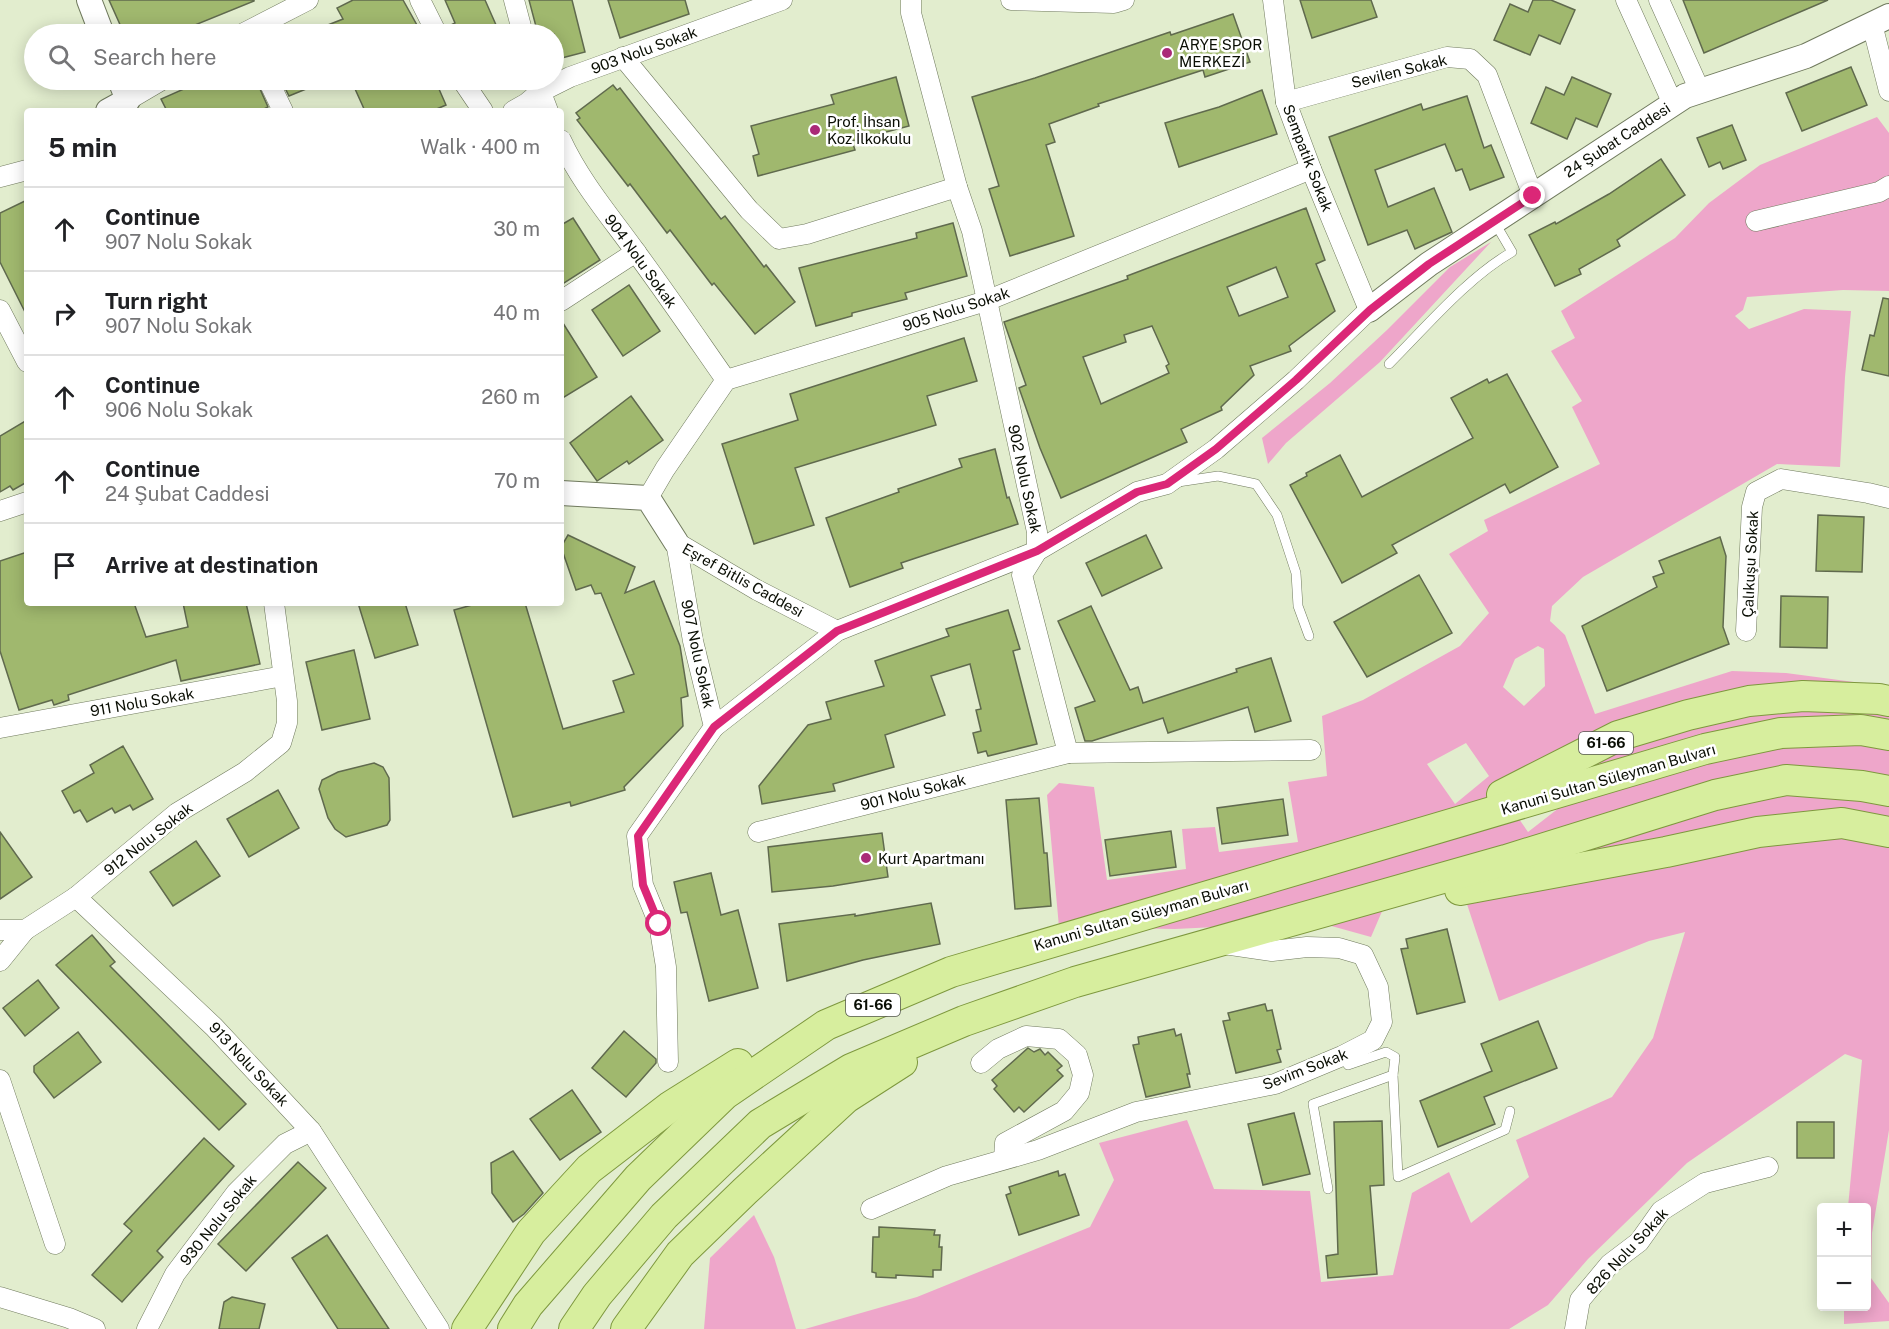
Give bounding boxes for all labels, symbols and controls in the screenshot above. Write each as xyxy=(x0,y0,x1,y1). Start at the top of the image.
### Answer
street label: 903 Nolu Sokak xyxy=(589,23,699,77)
search box xyxy=(24,24,564,90)
place label: ARYE SPOR MERKEZİ xyxy=(1179,36,1262,70)
icon: search xyxy=(45,41,78,74)
text: Search here xyxy=(93,44,217,70)
marker: ARYE SPOR MERKEZİ xyxy=(1160,46,1174,60)
street label: Sevilen Sokak xyxy=(1349,51,1449,91)
street label: 24 Şubat Caddesi xyxy=(1561,99,1673,181)
street label: Sempatik Sokak xyxy=(1280,102,1336,214)
place label: Prof. İhsan Koz İlkokulu xyxy=(827,112,911,147)
marker: Prof. İhsan Koz İlkokulu xyxy=(808,123,822,137)
text: 5 min xyxy=(48,132,117,163)
text: Walk · 400 m xyxy=(420,135,540,159)
route end xyxy=(1519,182,1545,208)
text: Continue xyxy=(105,204,200,230)
street label: 904 Nolu Sokak xyxy=(601,211,681,311)
icon: ahead xyxy=(48,213,81,246)
text: 30 m xyxy=(493,217,540,241)
text: 907 Nolu Sokak xyxy=(105,230,253,254)
street label: 905 Nolu Sokak xyxy=(900,284,1012,334)
text: Turn right xyxy=(105,288,208,314)
icon: right xyxy=(48,297,81,330)
text: 40 m xyxy=(493,301,540,325)
text: 907 Nolu Sokak xyxy=(105,314,253,338)
text: Continue xyxy=(105,372,200,398)
icon: ahead xyxy=(48,381,81,414)
text: 260 m xyxy=(481,385,540,409)
text: 906 Nolu Sokak xyxy=(105,398,253,422)
street label: 902 Nolu Sokak xyxy=(1005,423,1045,535)
text: Continue xyxy=(105,456,200,482)
icon: ahead xyxy=(48,465,81,498)
text: 70 m xyxy=(494,469,540,493)
text: 24 Şubat Caddesi xyxy=(105,482,269,506)
street label: Çalıkuşu Sokak xyxy=(1739,510,1761,618)
street label: Eşref Bitlis Caddesi xyxy=(680,540,806,620)
icon: arrive xyxy=(48,549,81,582)
text: Arrive at destination xyxy=(105,552,318,578)
street label: 907 Nolu Sokak xyxy=(678,598,718,710)
street label: 911 Nolu Sokak xyxy=(89,685,195,719)
road number: 61-66 xyxy=(1579,732,1633,754)
street label: Kanuni Sultan Süleyman Bulvarı xyxy=(1499,740,1717,818)
street label: 901 Nolu Sokak xyxy=(859,771,967,813)
street label: 912 Nolu Sokak xyxy=(100,799,196,879)
place label: Kurt Apartmanı xyxy=(878,850,985,867)
marker: Kurt Apartmanı xyxy=(859,851,873,865)
street label: Kanuni Sultan Süleyman Bulvarı xyxy=(1032,876,1250,954)
route start xyxy=(645,910,671,936)
road number: 61-66 xyxy=(846,994,900,1016)
street label: 913 Nolu Sokak xyxy=(206,1019,292,1109)
street label: Sevim Sokak xyxy=(1260,1045,1350,1093)
street label: 930 Nolu Sokak xyxy=(176,1171,260,1269)
map controls xyxy=(1817,1203,1871,1311)
button: + xyxy=(1817,1203,1871,1257)
street label: 826 Nolu Sokak xyxy=(1583,1204,1671,1298)
button: − xyxy=(1817,1257,1871,1311)

